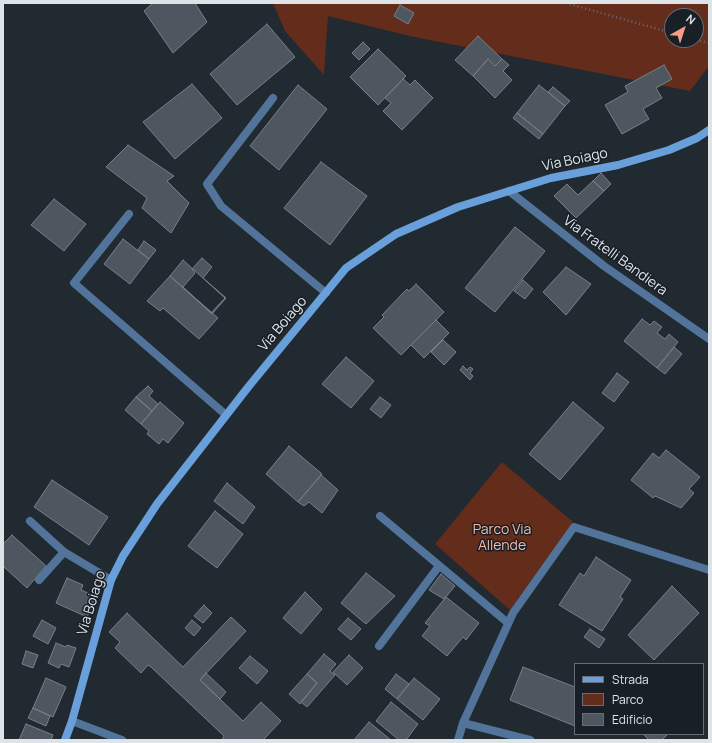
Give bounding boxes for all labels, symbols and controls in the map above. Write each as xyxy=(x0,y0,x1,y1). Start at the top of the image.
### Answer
north arrow xyxy=(664,8,704,48)
text: N xyxy=(683,11,699,27)
street label: Via Boiago xyxy=(541,145,609,175)
street label: Via Fratelli Bandiera xyxy=(560,213,670,299)
street label: Via Boiago xyxy=(255,293,311,355)
park label: Parco Via Allende xyxy=(473,522,531,554)
street label: Via Boiago xyxy=(74,569,110,637)
legend xyxy=(574,663,704,735)
text: Strada xyxy=(612,671,649,688)
text: Parco xyxy=(612,691,643,708)
text: Edificio xyxy=(612,711,652,728)

